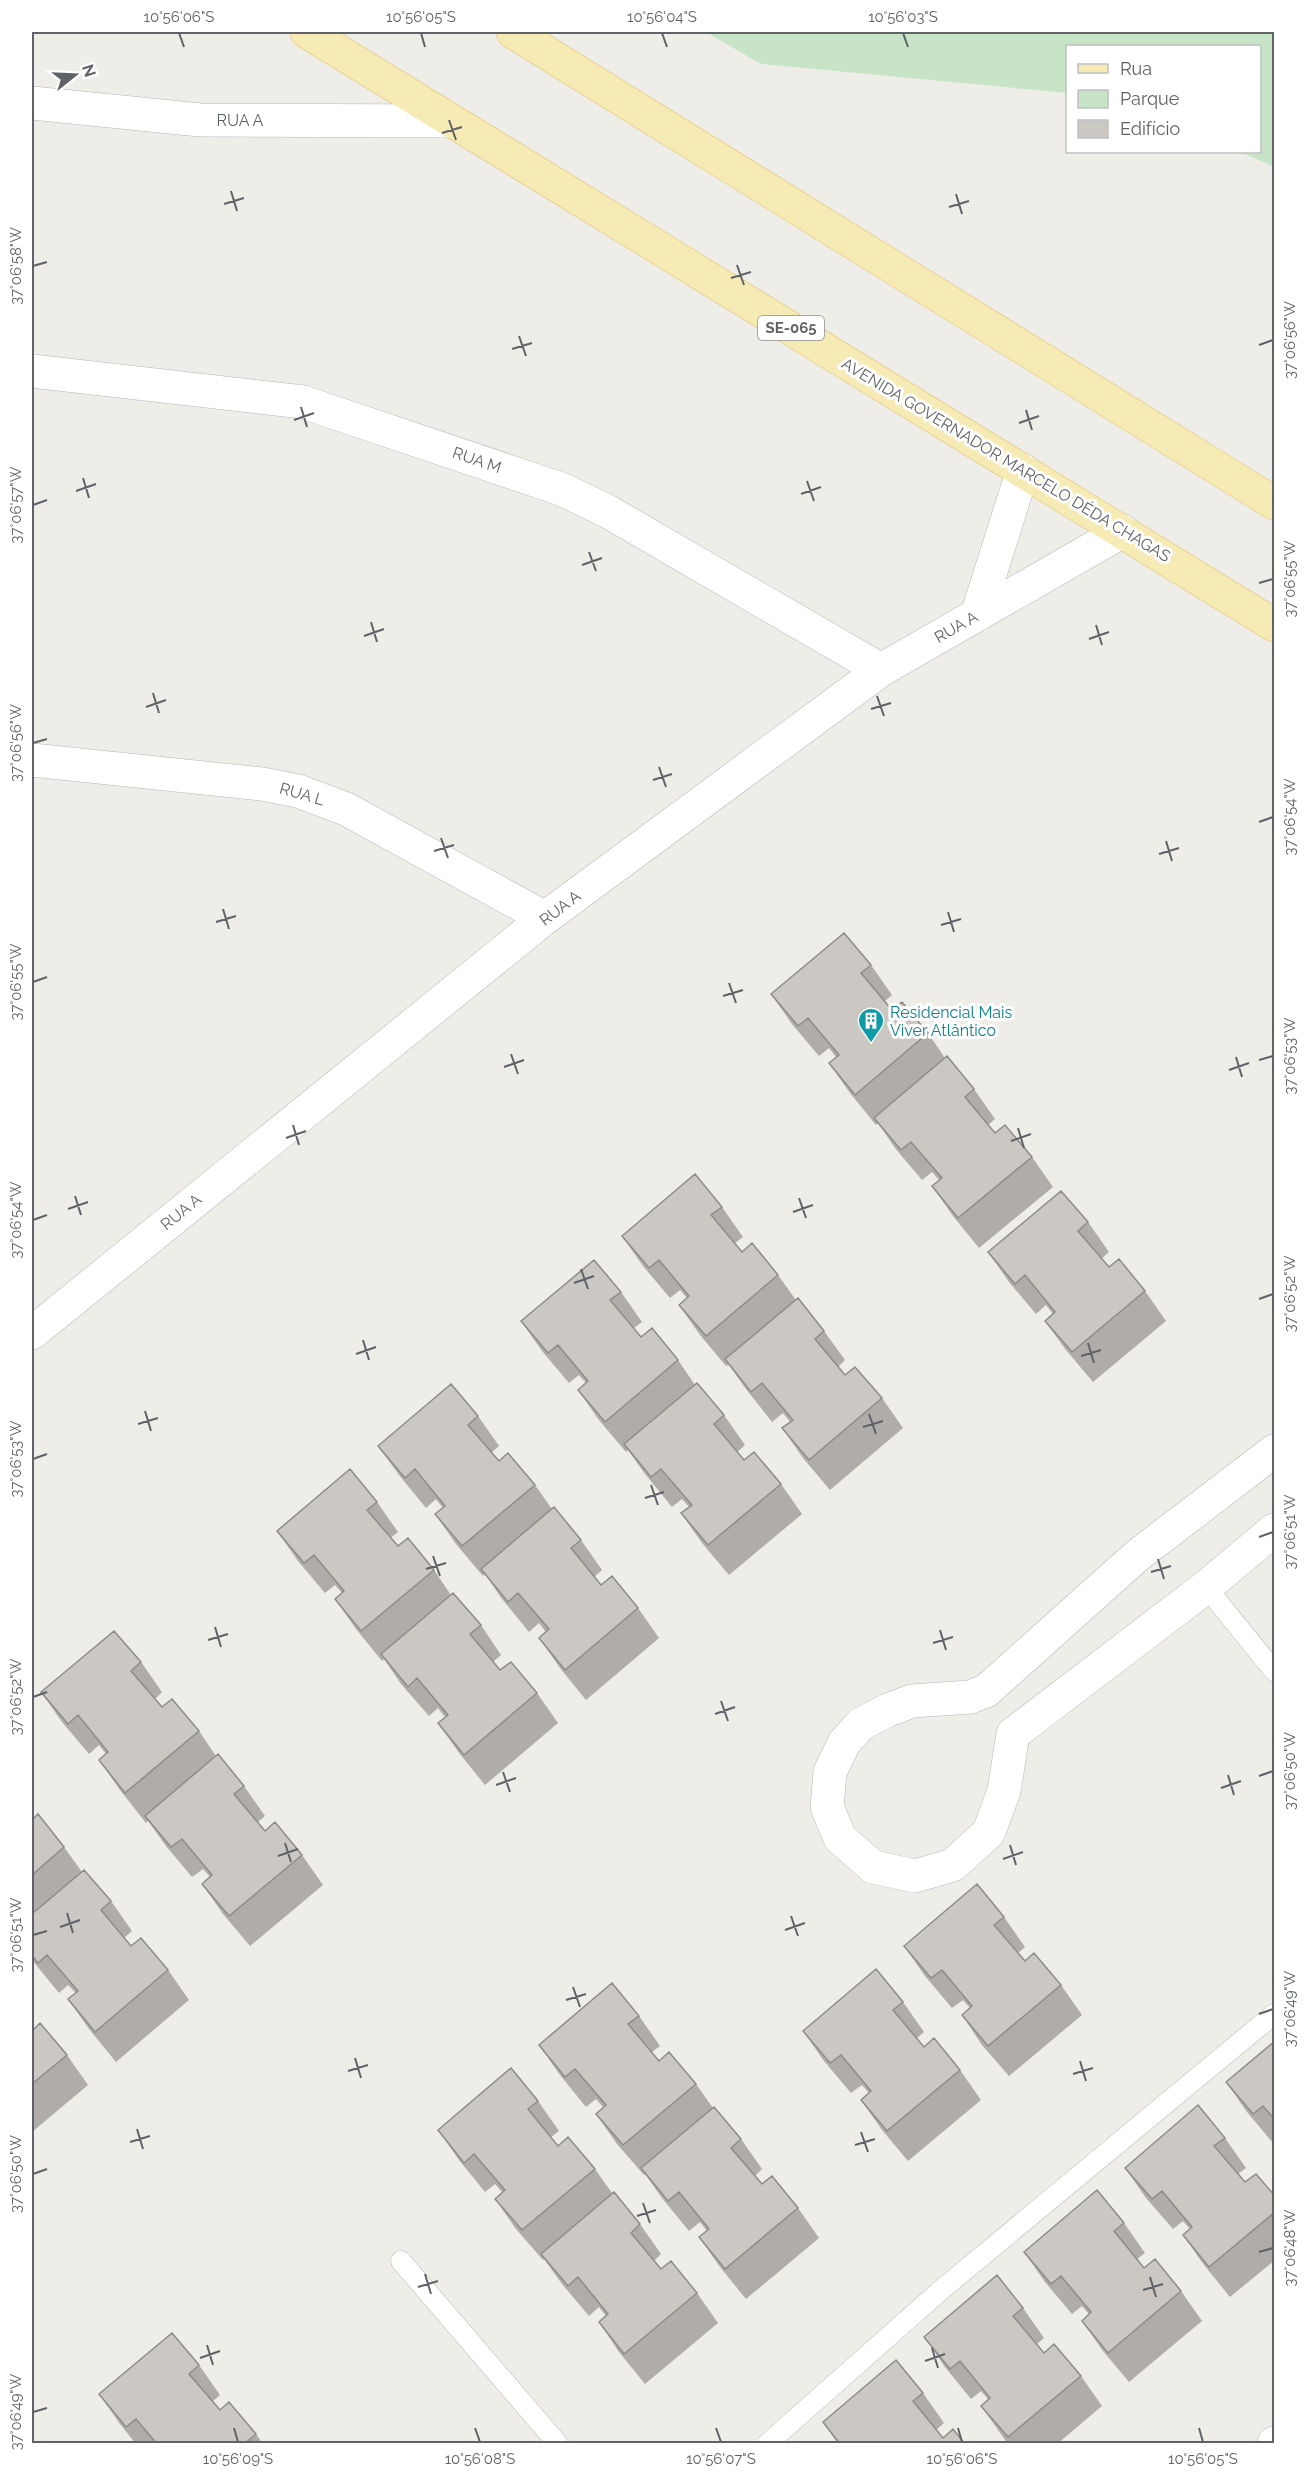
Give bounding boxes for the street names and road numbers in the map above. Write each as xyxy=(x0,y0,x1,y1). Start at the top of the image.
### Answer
street label: RUA A xyxy=(217,111,264,130)
road number: SE-065 xyxy=(758,316,824,340)
street label: AVENIDA GOVERNADOR MARCELO DÉDA CHAGAS xyxy=(838,353,1175,566)
street label: RUA M xyxy=(450,443,504,477)
street label: RUA A xyxy=(931,607,981,647)
street label: RUA L xyxy=(277,779,327,810)
street label: RUA A xyxy=(536,886,585,930)
street label: RUA A xyxy=(157,1190,205,1234)

